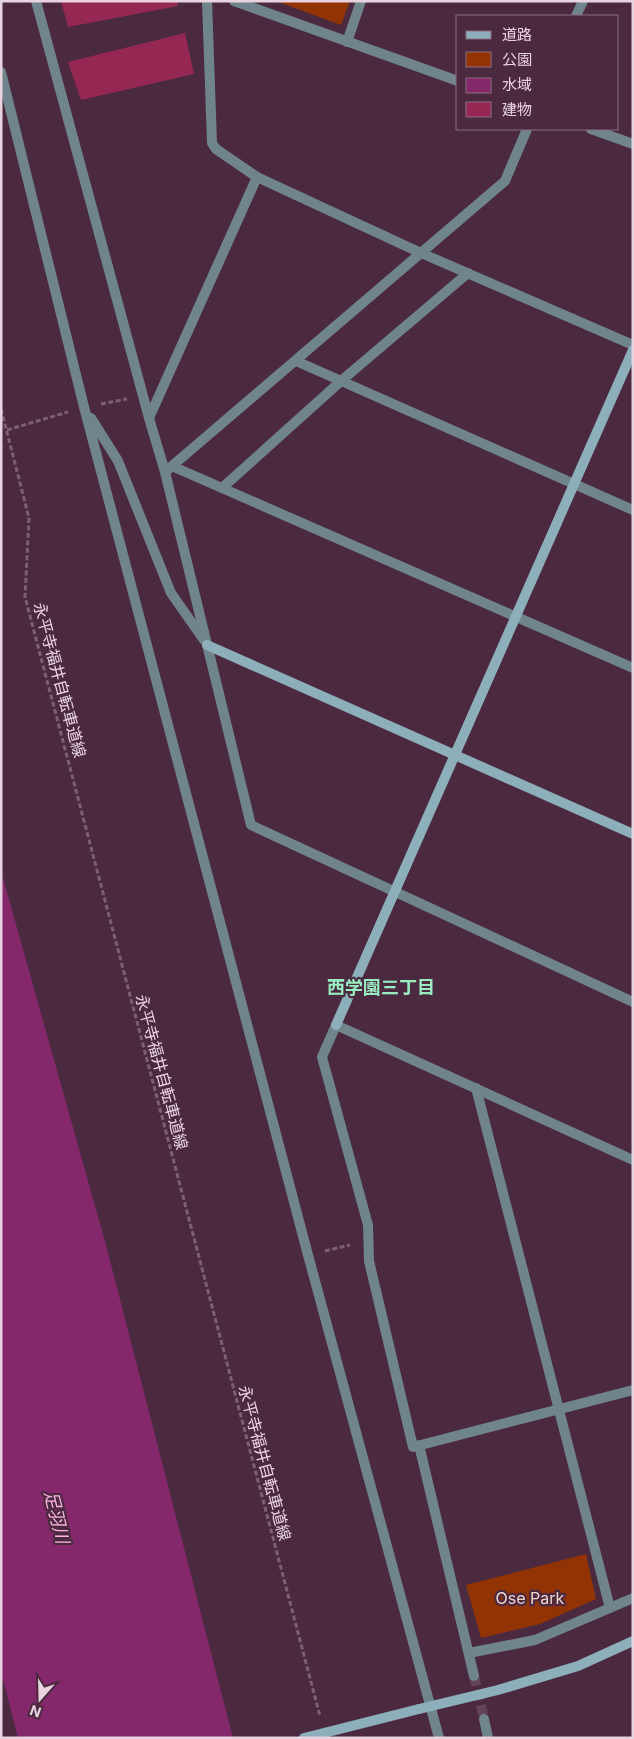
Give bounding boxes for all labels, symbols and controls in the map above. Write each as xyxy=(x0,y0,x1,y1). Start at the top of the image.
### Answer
legend xyxy=(456,15,619,130)
text: 道路 xyxy=(502,25,532,44)
text: 公園 xyxy=(502,50,532,69)
text: 水域 xyxy=(502,75,532,94)
text: 建物 xyxy=(502,100,532,119)
street label: 永平寺福井自転車道線 xyxy=(30,600,90,760)
district label: 西学園三丁目 xyxy=(327,977,435,998)
street label: 永平寺福井自転車道線 xyxy=(132,992,192,1152)
street label: 永平寺福井自転車道線 xyxy=(235,1383,295,1543)
water label: 足羽川 xyxy=(40,1488,74,1548)
park label: Ose Park xyxy=(496,1588,565,1608)
north arrow xyxy=(15,1674,65,1724)
text: N xyxy=(27,1702,43,1721)

